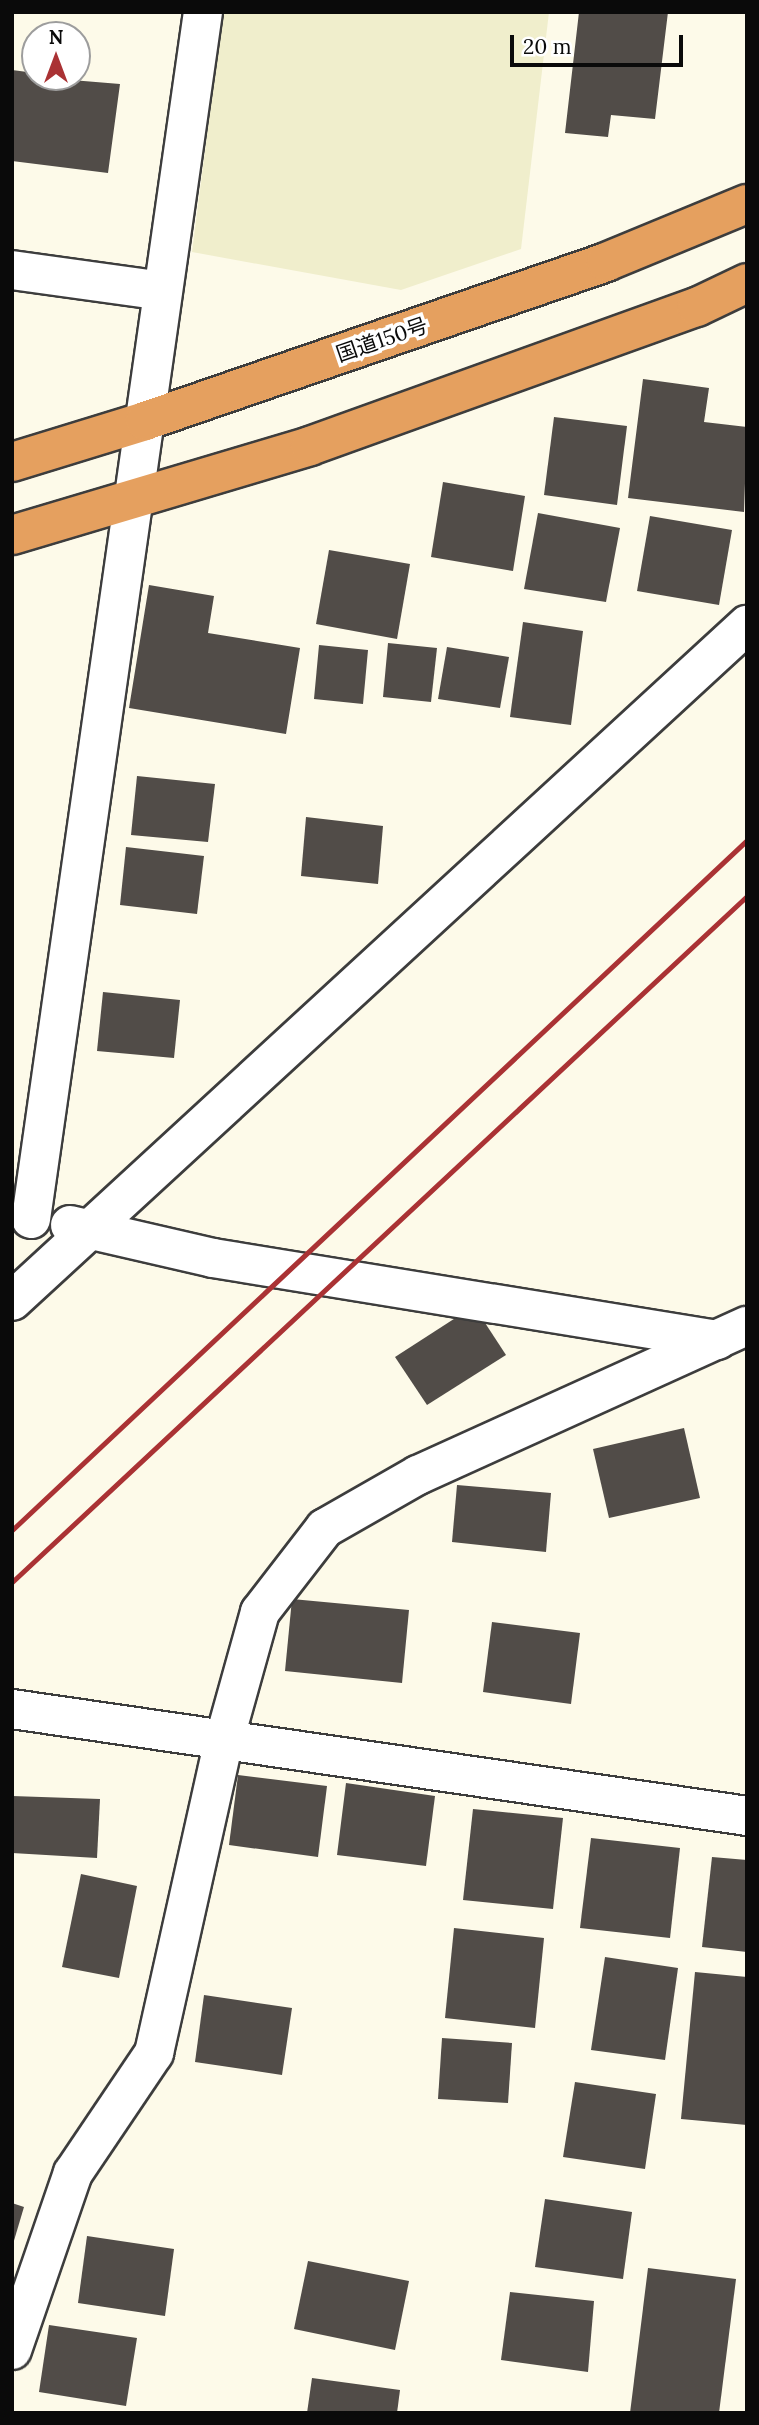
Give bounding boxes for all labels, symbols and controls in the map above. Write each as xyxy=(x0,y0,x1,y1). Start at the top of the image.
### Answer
north arrow xyxy=(21,21,91,91)
scale bar xyxy=(514,21,687,65)
text: N xyxy=(49,25,63,49)
text: 20 m xyxy=(523,33,572,60)
street label: 国道150号 xyxy=(333,313,431,367)

